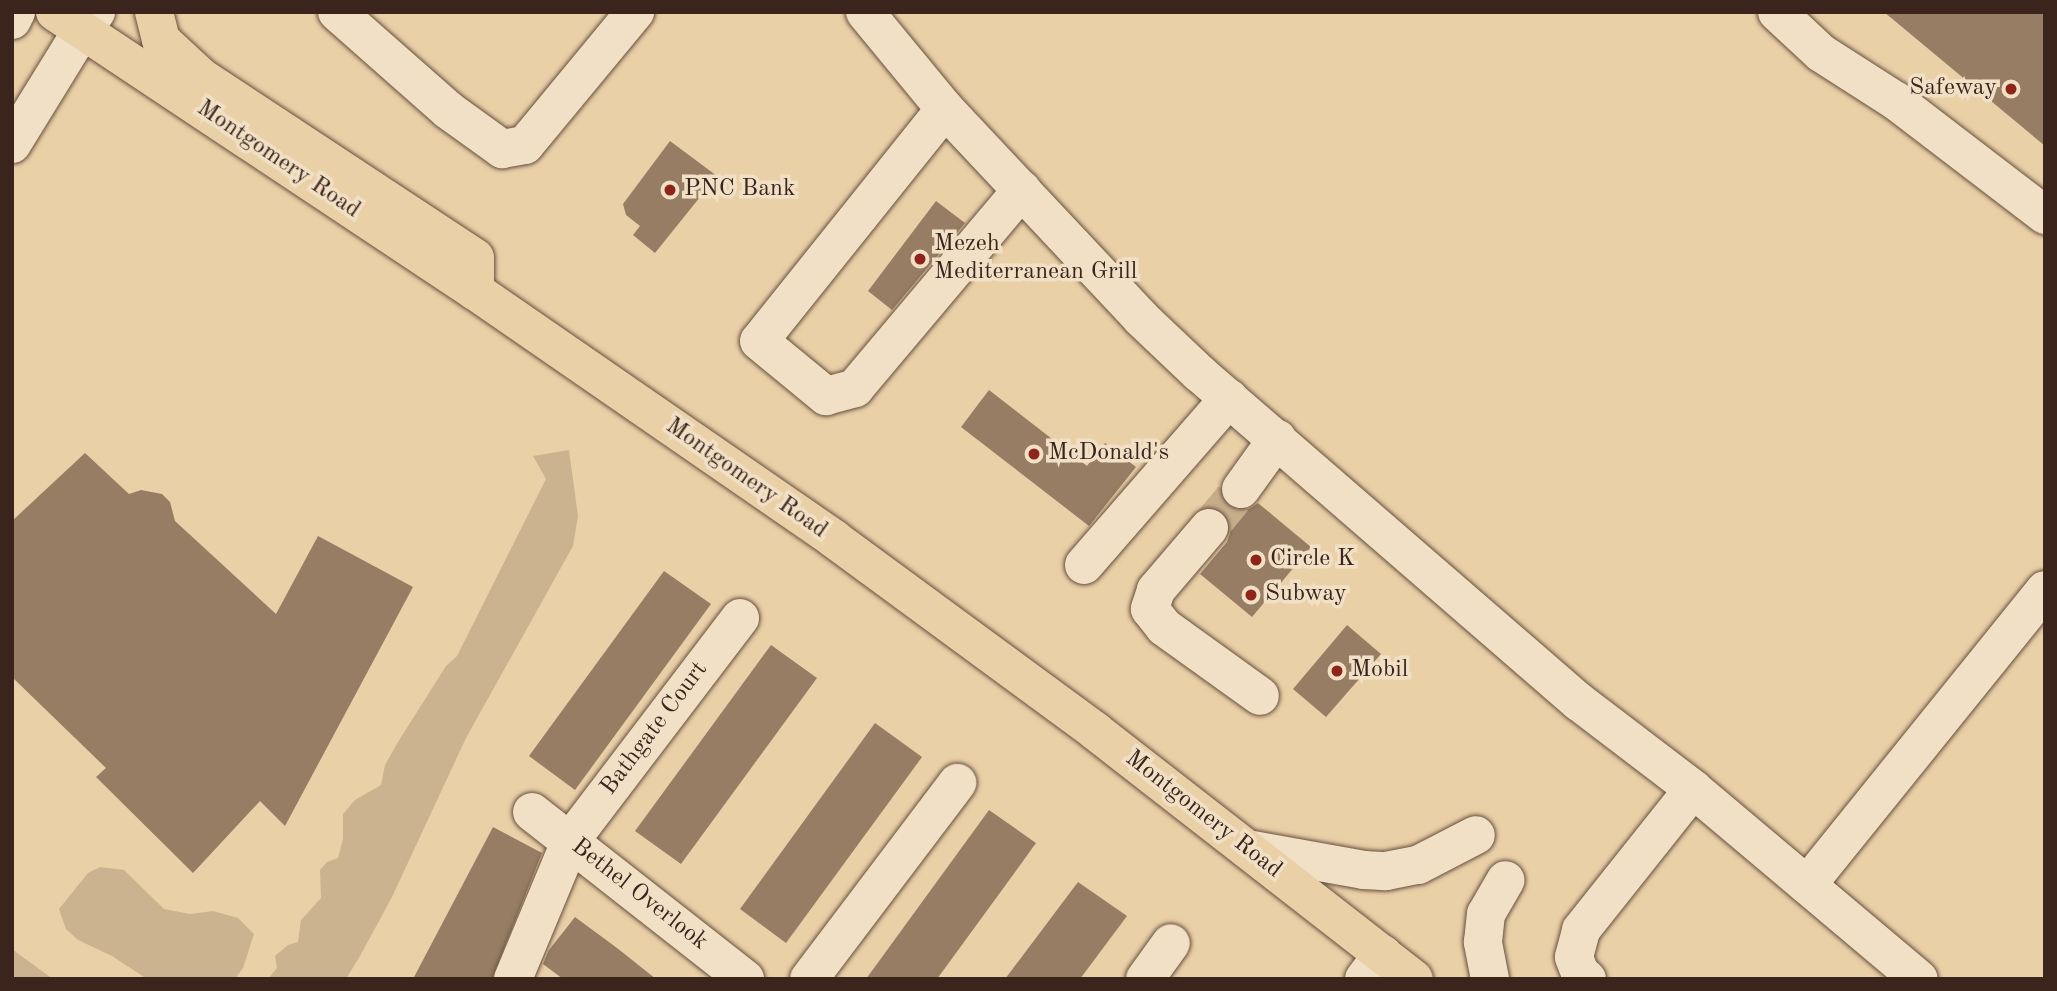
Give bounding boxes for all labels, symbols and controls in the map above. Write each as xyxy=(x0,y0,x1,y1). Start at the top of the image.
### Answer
place label: Safeway xyxy=(1909,75,1997,103)
marker: Safeway xyxy=(2003,81,2019,97)
street label: Montgomery Road xyxy=(191,95,365,225)
place label: PNC Bank xyxy=(684,176,795,204)
marker: PNC Bank xyxy=(662,182,678,198)
place label: Mezeh Mediterranean Grill xyxy=(934,231,1137,287)
marker: Mezeh Mediterranean Grill xyxy=(912,251,928,267)
street label: Montgomery Road xyxy=(659,412,833,546)
place label: McDonald's xyxy=(1048,440,1169,468)
marker: McDonald's xyxy=(1026,446,1042,462)
place label: Circle K xyxy=(1270,546,1355,574)
marker: Circle K xyxy=(1248,552,1264,568)
place label: Subway xyxy=(1265,581,1347,609)
marker: Subway xyxy=(1243,587,1259,603)
street label: Bathgate Court xyxy=(595,656,715,802)
place label: Mobil xyxy=(1351,657,1408,685)
marker: Mobil xyxy=(1329,663,1345,679)
street label: Montgomery Road xyxy=(1119,745,1287,885)
street label: Bethel Overlook xyxy=(565,833,713,957)

